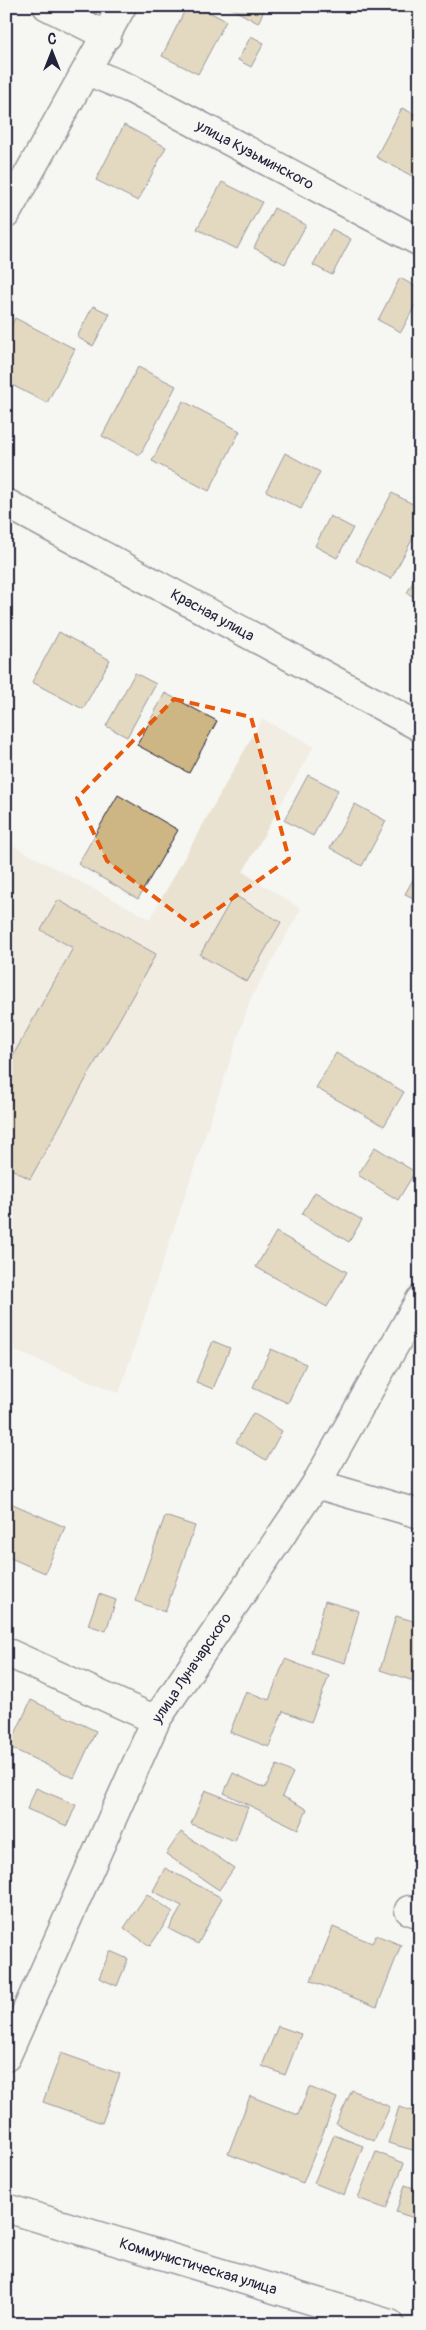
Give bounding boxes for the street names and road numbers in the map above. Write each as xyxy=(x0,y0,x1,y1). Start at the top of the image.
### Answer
street label: улица Кузьминского xyxy=(192,115,317,194)
street label: Красная улица xyxy=(167,584,258,645)
street label: улица Луначарского xyxy=(147,1609,235,1727)
street label: Коммунистическая улица xyxy=(117,2233,280,2299)

